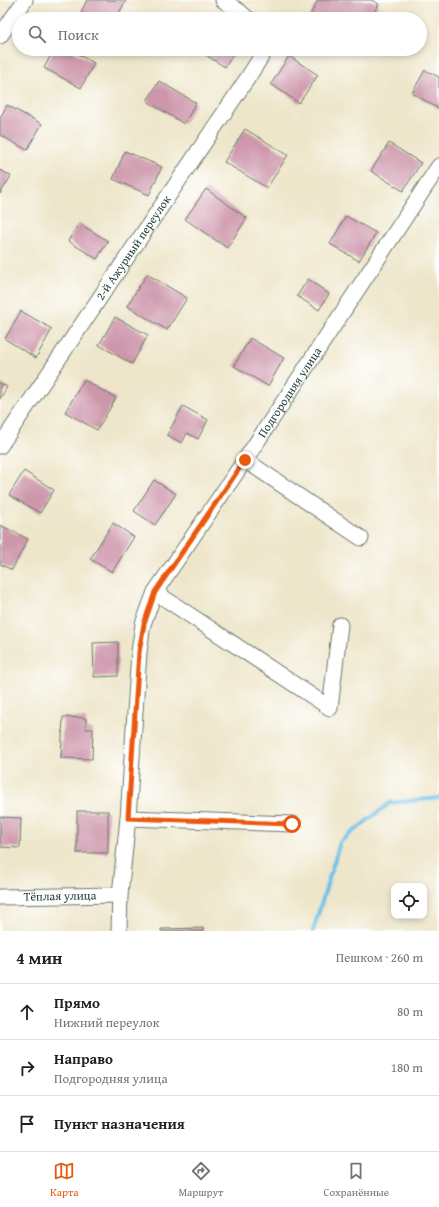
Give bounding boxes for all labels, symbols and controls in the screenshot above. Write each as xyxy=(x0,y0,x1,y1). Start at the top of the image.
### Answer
search box xyxy=(12,12,427,56)
icon: search xyxy=(26,23,48,45)
text: Поиск xyxy=(58,24,99,45)
street label: 2-й Ажурный переулок xyxy=(92,191,175,303)
street label: Подгородняя улица xyxy=(253,343,325,441)
route end xyxy=(236,451,254,469)
route start xyxy=(283,815,301,833)
map controls xyxy=(391,883,427,919)
button: locate xyxy=(391,883,427,919)
street label: Тёплая улица xyxy=(24,886,97,905)
text: 4 мин xyxy=(16,945,62,970)
text: Пешком · 260 m xyxy=(336,948,423,967)
text: Прямо xyxy=(54,992,100,1013)
icon: ahead xyxy=(16,1001,38,1023)
text: 80 m xyxy=(397,1002,423,1021)
text: Нижний переулок xyxy=(54,1013,160,1032)
text: Направо xyxy=(54,1048,113,1069)
icon: right xyxy=(16,1057,38,1079)
text: 180 m xyxy=(391,1058,423,1077)
text: Подгородняя улица xyxy=(54,1069,168,1088)
icon: arrive xyxy=(16,1113,38,1135)
text: Пункт назначения xyxy=(54,1113,185,1134)
tab: Карта xyxy=(50,1160,78,1200)
tab: Маршрут xyxy=(178,1160,223,1200)
tab: Сохранённые xyxy=(323,1160,389,1200)

